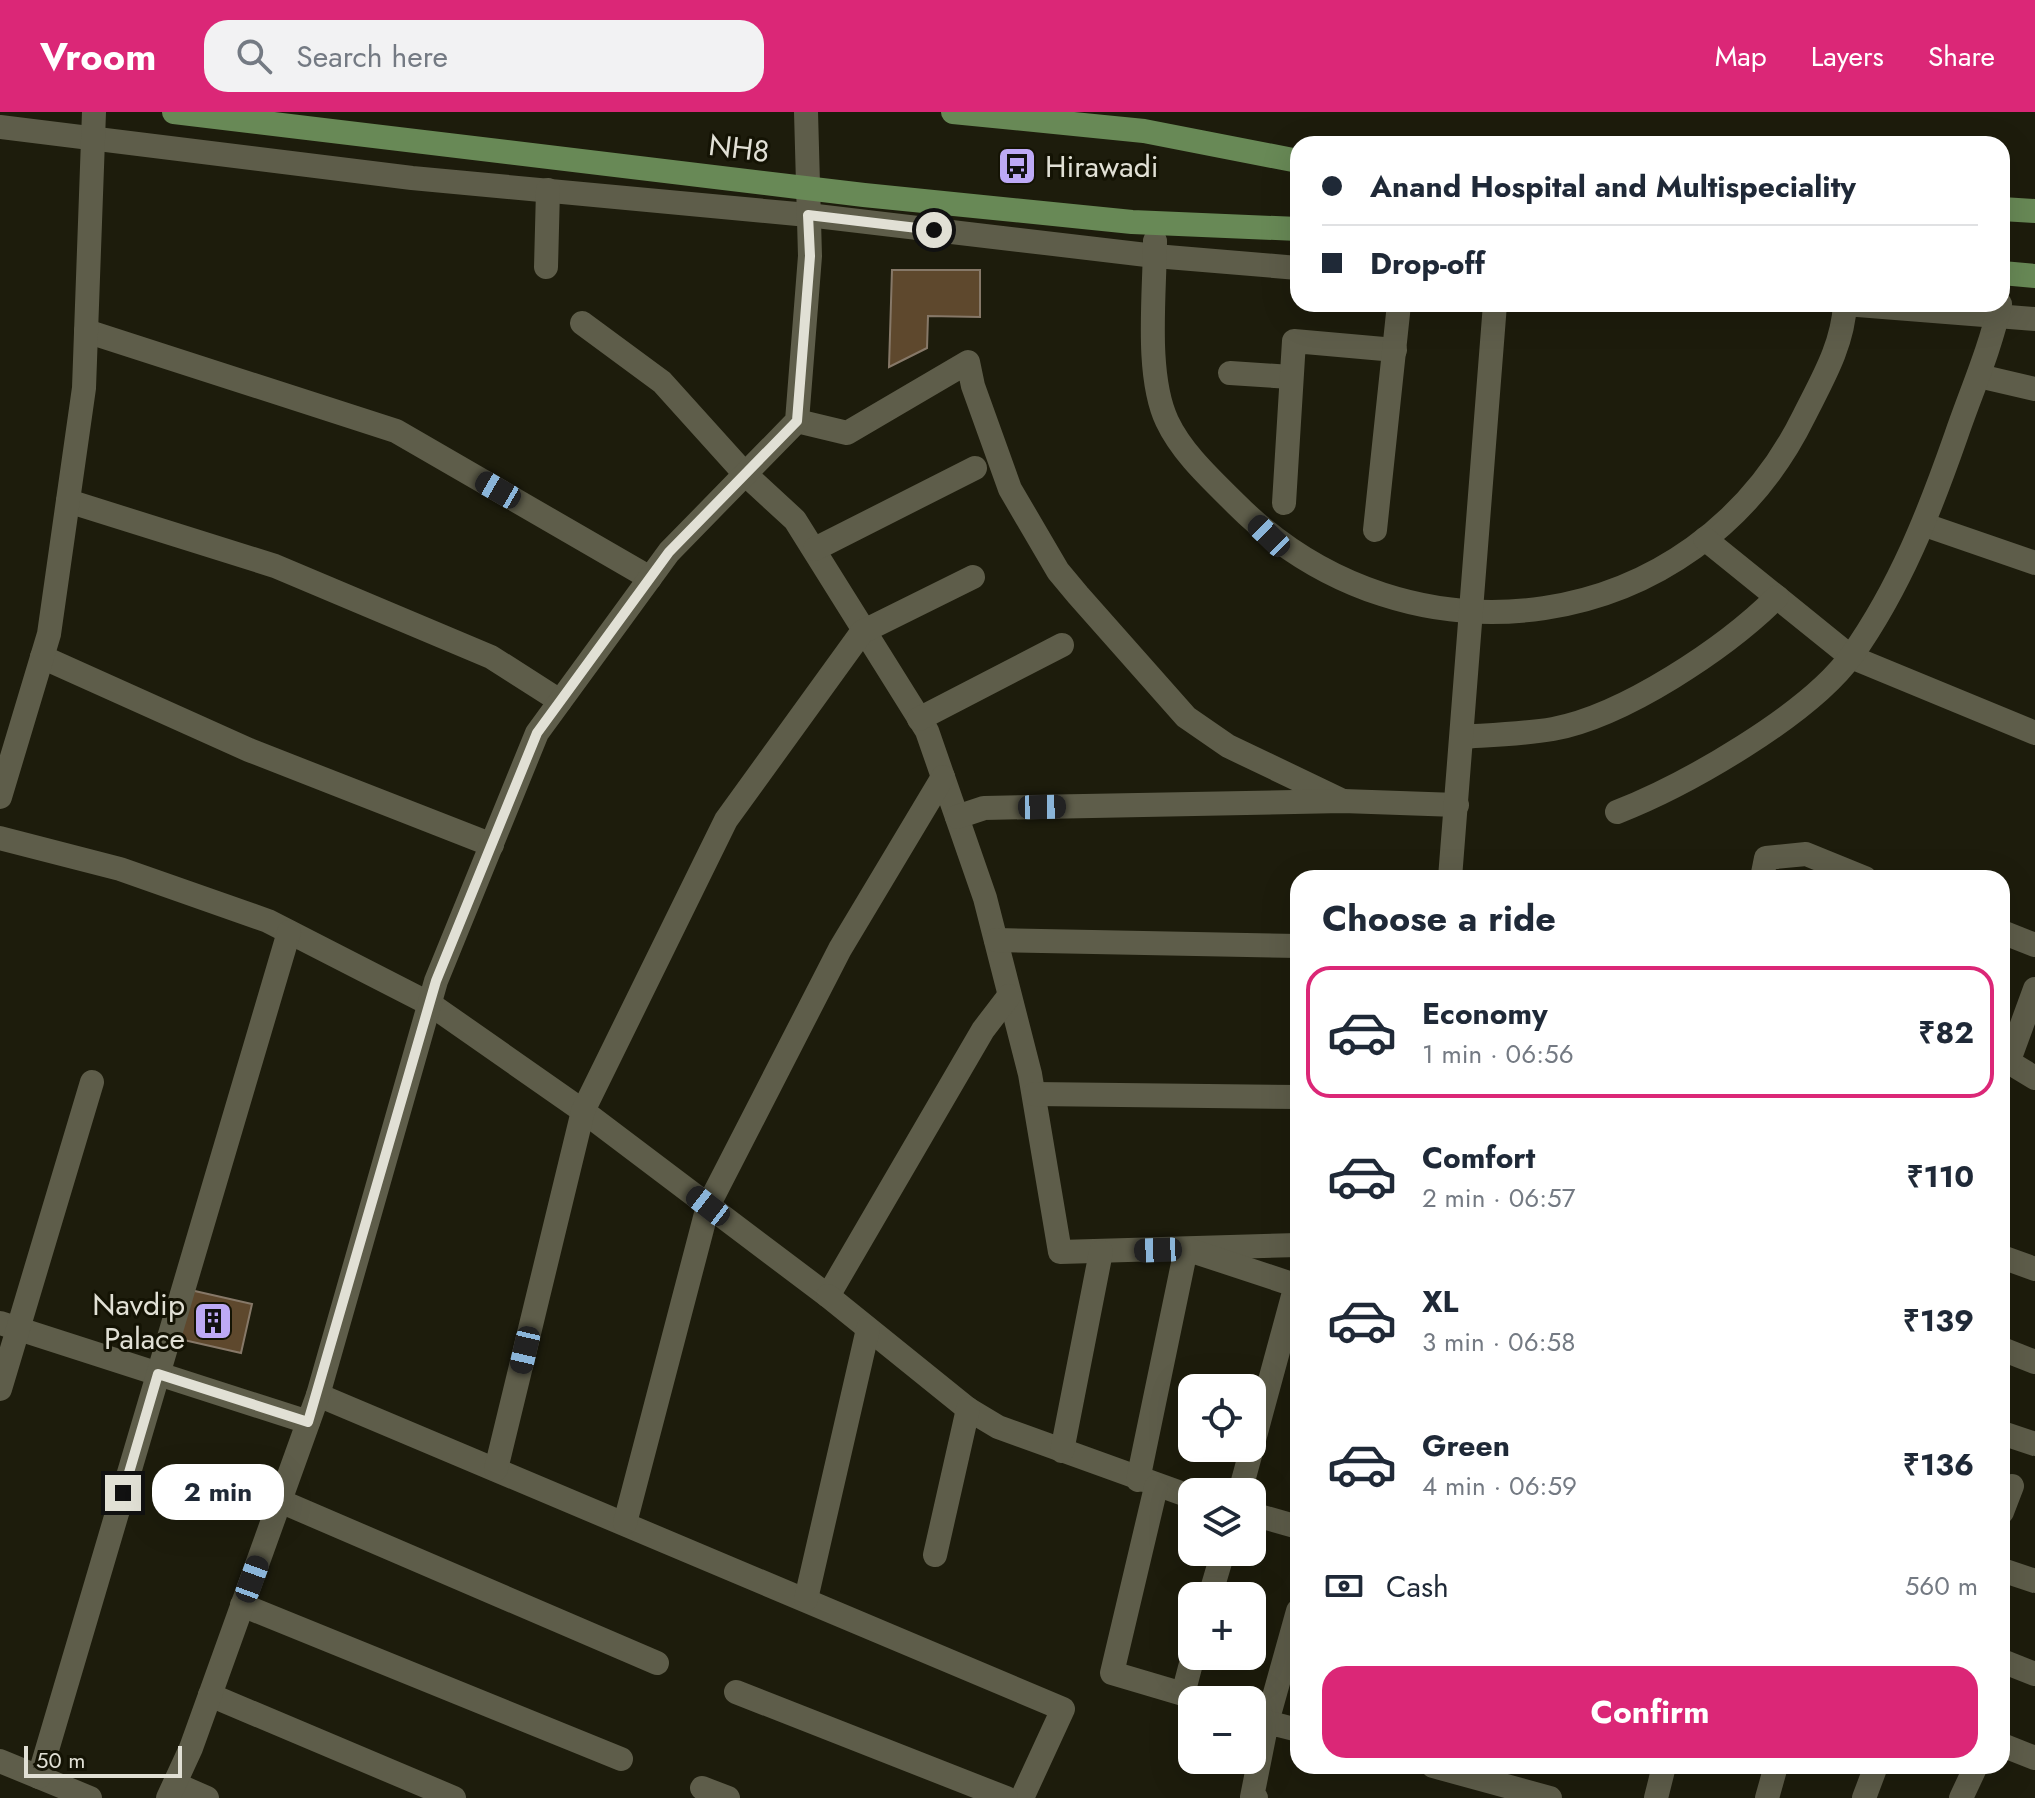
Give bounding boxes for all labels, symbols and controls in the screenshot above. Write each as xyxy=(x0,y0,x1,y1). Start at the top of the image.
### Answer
search box xyxy=(204,20,764,92)
text: Vroom xyxy=(40,29,156,84)
icon: search xyxy=(232,34,276,78)
text: Search here xyxy=(296,35,448,78)
text: Map xyxy=(1715,36,1767,77)
text: Layers xyxy=(1811,36,1884,77)
text: Share xyxy=(1928,36,1995,77)
street label: NH8 xyxy=(706,123,772,173)
bus stop icon: Hirawadi xyxy=(996,145,1038,187)
place label: Hirawadi xyxy=(1045,145,1159,188)
text: Anand Hospital and Multispeciality xyxy=(1370,165,1856,208)
route start xyxy=(916,212,952,248)
text: Drop-off xyxy=(1370,242,1485,285)
car xyxy=(471,468,525,512)
car xyxy=(1243,511,1295,561)
car xyxy=(1018,795,1066,819)
text: Choose a ride xyxy=(1322,892,1556,944)
text: Economy xyxy=(1422,992,1548,1035)
icon: car xyxy=(1326,996,1398,1068)
text: ₹82 xyxy=(1918,1011,1974,1054)
text: 1 min · 06:56 xyxy=(1422,1035,1574,1073)
text: Comfort xyxy=(1422,1136,1535,1179)
icon: car xyxy=(1326,1140,1398,1212)
text: ₹110 xyxy=(1906,1155,1974,1198)
text: 2 min · 06:57 xyxy=(1422,1179,1575,1217)
car xyxy=(682,1182,734,1230)
car xyxy=(1134,1237,1182,1263)
text: XL xyxy=(1422,1280,1458,1323)
place label: Navdip Palace xyxy=(92,1283,185,1360)
icon: car xyxy=(1326,1284,1398,1356)
text: ₹139 xyxy=(1903,1299,1974,1342)
building icon: Navdip Palace xyxy=(192,1300,234,1342)
text: 3 min · 06:58 xyxy=(1422,1323,1575,1361)
car xyxy=(508,1324,542,1376)
map controls xyxy=(1178,1374,1266,1774)
button: locate xyxy=(1178,1374,1266,1462)
text: Green xyxy=(1422,1424,1510,1467)
icon: car xyxy=(1326,1428,1398,1500)
text: ₹136 xyxy=(1903,1443,1974,1486)
callout: 2 min xyxy=(151,1465,283,1521)
text: 4 min · 06:59 xyxy=(1422,1467,1577,1505)
text: 2 min xyxy=(184,1473,252,1511)
route end xyxy=(105,1475,141,1511)
button: layers xyxy=(1178,1478,1266,1566)
car xyxy=(233,1552,271,1606)
icon: cash xyxy=(1322,1564,1366,1608)
text: Cash xyxy=(1386,1565,1449,1608)
text: 560 m xyxy=(1905,1567,1978,1605)
button: + xyxy=(1178,1582,1266,1670)
button: Confirm xyxy=(1322,1666,1978,1758)
button: − xyxy=(1178,1686,1266,1774)
scale bar xyxy=(24,1742,182,1778)
text: 50 m xyxy=(36,1744,85,1776)

